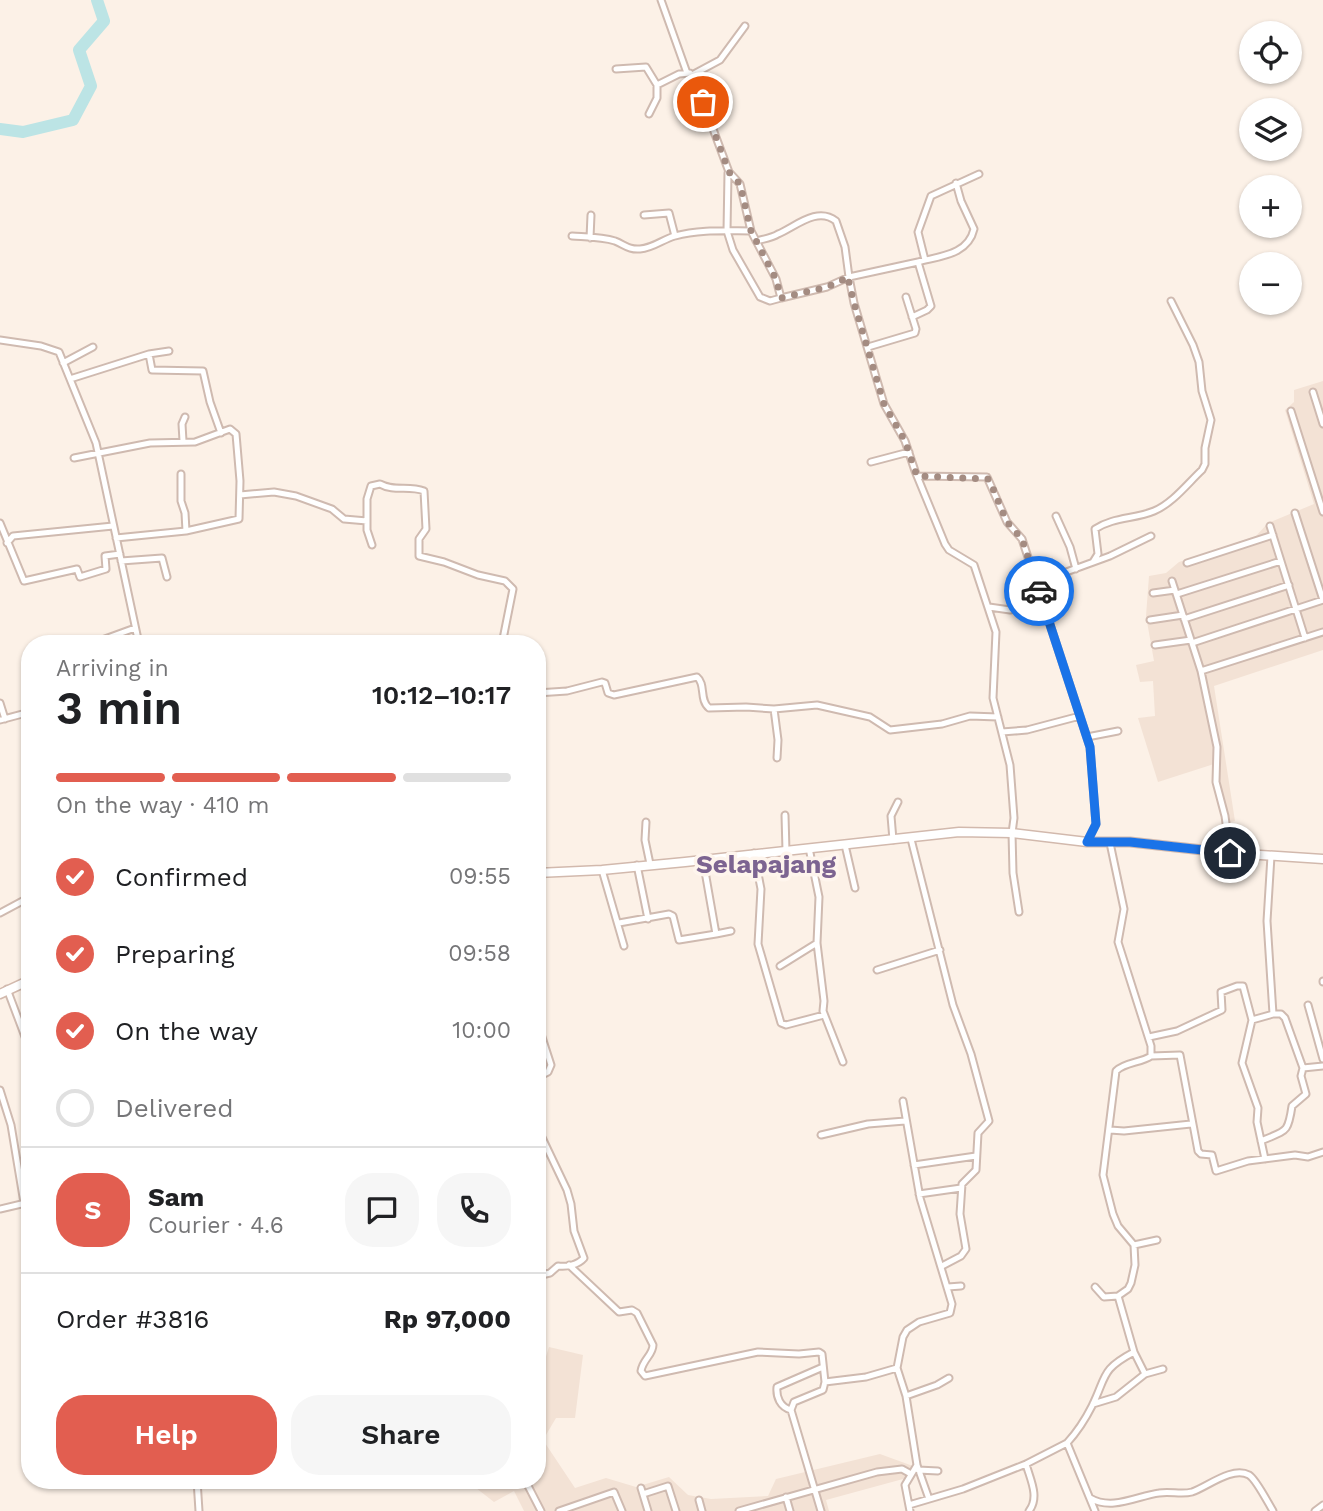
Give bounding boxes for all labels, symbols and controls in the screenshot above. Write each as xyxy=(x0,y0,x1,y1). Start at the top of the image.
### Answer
map controls xyxy=(1239,21,1302,315)
button: locate xyxy=(1239,21,1302,84)
pin xyxy=(673,72,733,132)
icon: bag xyxy=(684,83,722,121)
button: layers xyxy=(1239,98,1302,161)
button: + xyxy=(1239,175,1302,238)
button: − xyxy=(1239,252,1302,315)
courier xyxy=(1004,556,1074,626)
icon: car xyxy=(1020,572,1058,610)
text: Arriving in xyxy=(56,655,169,682)
text: 10:12–10:17 xyxy=(372,680,511,710)
text: 3 min xyxy=(56,681,182,735)
text: On the way · 410 m xyxy=(56,792,269,819)
pin xyxy=(1200,823,1260,883)
icon: home xyxy=(1211,834,1249,872)
district label: Selapajang xyxy=(696,849,836,879)
icon: check xyxy=(56,858,94,896)
text: Confirmed xyxy=(115,862,248,892)
text: 09:55 xyxy=(449,863,511,890)
icon: check xyxy=(56,935,94,973)
text: Preparing xyxy=(115,939,235,969)
text: 09:58 xyxy=(448,940,511,967)
icon: check xyxy=(56,1012,94,1050)
text: On the way xyxy=(115,1016,258,1046)
text: 10:00 xyxy=(452,1017,511,1044)
text: Delivered xyxy=(115,1093,234,1123)
button: chat xyxy=(345,1173,419,1247)
button: phone xyxy=(437,1173,511,1247)
text: Sam xyxy=(148,1182,204,1212)
text: S xyxy=(85,1195,101,1225)
text: Courier · 4.6 xyxy=(148,1212,284,1239)
text: Order #3816 xyxy=(56,1304,209,1334)
text: Rp 97,000 xyxy=(384,1304,511,1334)
button: Help xyxy=(56,1395,277,1475)
button: Share xyxy=(291,1395,511,1475)

